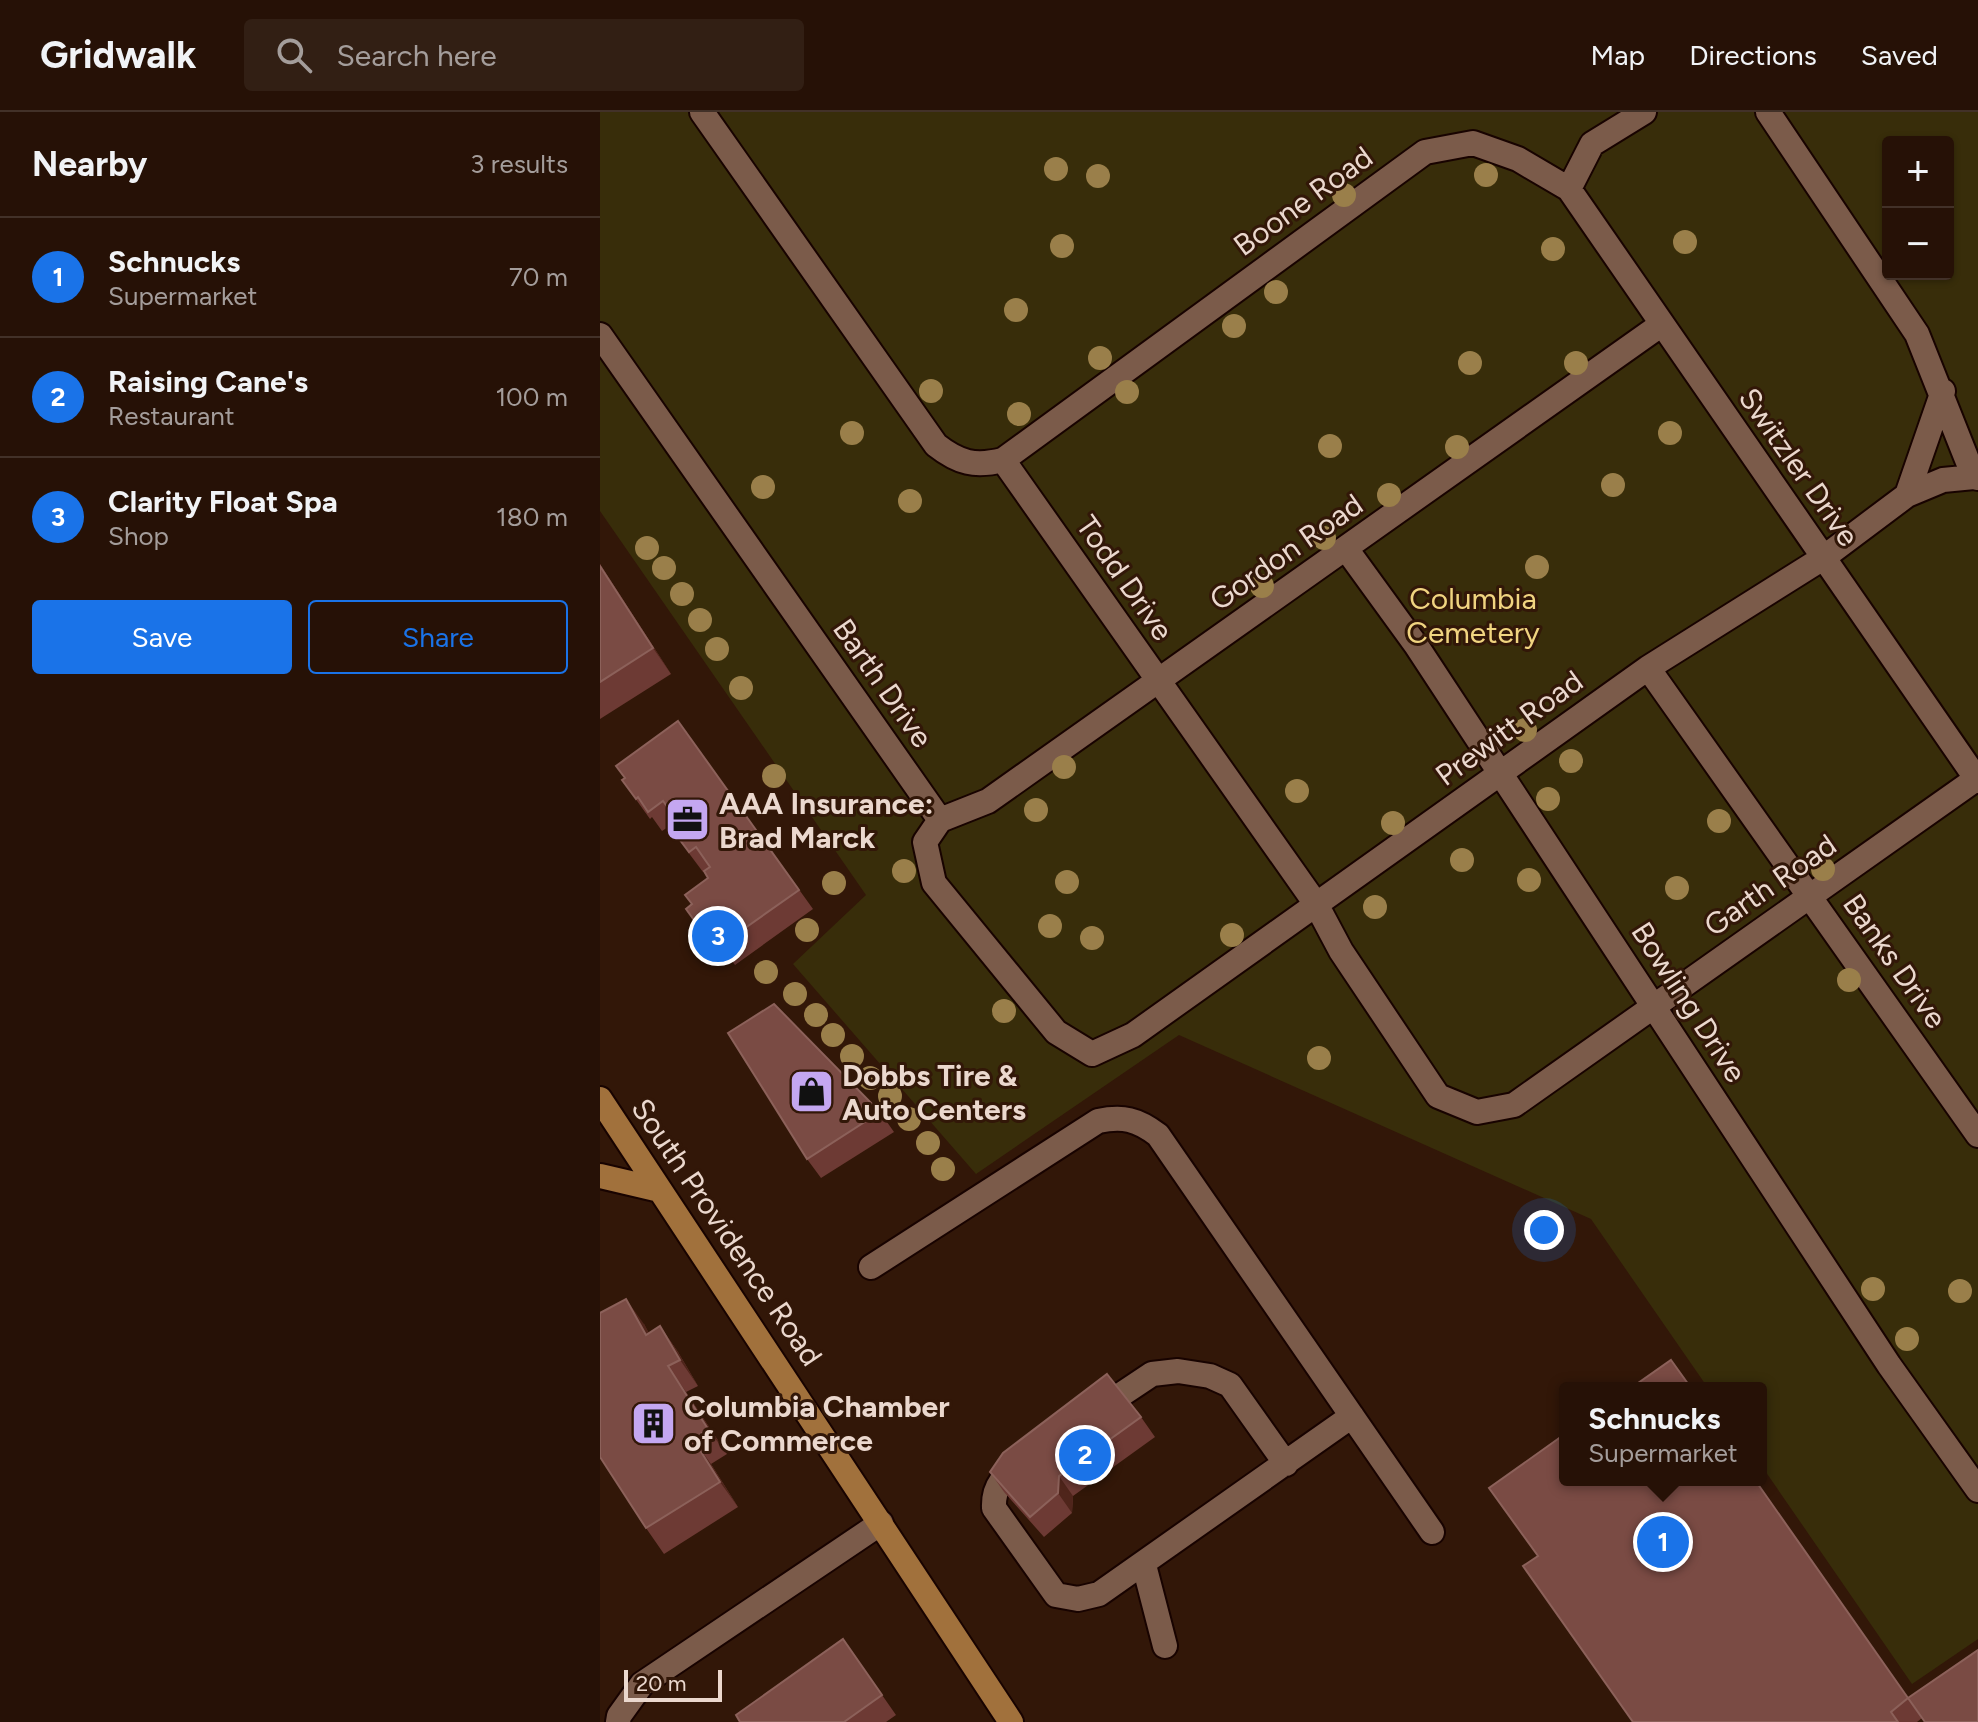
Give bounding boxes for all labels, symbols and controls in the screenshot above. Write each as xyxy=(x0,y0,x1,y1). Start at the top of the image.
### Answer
search box xyxy=(244,19,804,91)
text: Gridwalk xyxy=(40,32,196,78)
icon: search xyxy=(272,33,316,77)
text: Search here xyxy=(336,37,497,74)
text: Map xyxy=(1591,38,1645,72)
text: Directions xyxy=(1689,38,1817,72)
text: Saved xyxy=(1861,38,1938,72)
map controls xyxy=(1882,136,1954,280)
button: + xyxy=(1882,136,1954,208)
street label: Boone Road xyxy=(1226,138,1380,264)
text: Nearby xyxy=(32,144,147,185)
text: 3 results xyxy=(470,148,568,180)
button: − xyxy=(1882,208,1954,280)
text: Schnucks xyxy=(108,243,240,280)
text: 1 xyxy=(53,261,63,293)
text: 70 m xyxy=(509,261,568,293)
text: Supermarket xyxy=(108,280,257,312)
text: Raising Cane's xyxy=(108,363,308,400)
text: 2 xyxy=(50,381,66,413)
text: 100 m xyxy=(495,381,568,413)
street label: Switzler Drive xyxy=(1731,381,1867,553)
text: Restaurant xyxy=(108,400,235,432)
text: Clarity Float Spa xyxy=(108,483,338,520)
street label: Gordon Road xyxy=(1202,486,1370,618)
text: 3 xyxy=(51,501,65,533)
text: 180 m xyxy=(496,501,568,533)
street label: Todd Drive xyxy=(1069,508,1181,648)
text: Shop xyxy=(108,520,169,552)
park label: Columbia Cemetery xyxy=(1406,580,1540,651)
button: Save xyxy=(32,600,292,674)
button: Share xyxy=(308,600,568,674)
street label: Barth Drive xyxy=(825,612,941,754)
street label: Prewitt Road xyxy=(1428,662,1590,794)
place label: AAA Insurance: Brad Marck xyxy=(719,785,934,856)
office icon: AAA Insurance: Brad Marck xyxy=(664,796,712,844)
street label: Garth Road xyxy=(1697,826,1843,944)
street label: Banks Drive xyxy=(1835,887,1955,1035)
pin: 3 xyxy=(692,906,744,966)
street label: Bowling Drive xyxy=(1624,915,1754,1089)
place label: Dobbs Tire & Auto Centers xyxy=(842,1057,1026,1128)
shop icon: Dobbs Tire & Auto Centers xyxy=(787,1068,835,1116)
street label: South Providence Road xyxy=(624,1091,830,1373)
your location xyxy=(1524,1210,1564,1250)
popup xyxy=(1559,1382,1767,1486)
place label: Columbia Chamber of Commerce xyxy=(684,1388,950,1459)
building icon: Columbia Chamber of Commerce xyxy=(629,1399,677,1447)
text: Schnucks xyxy=(1588,1400,1721,1437)
pin: 2 xyxy=(1059,1425,1111,1485)
text: Supermarket xyxy=(1588,1437,1738,1469)
pin: 1 xyxy=(1637,1512,1689,1572)
scale bar xyxy=(624,1666,722,1702)
text: 20 m xyxy=(636,1670,687,1697)

